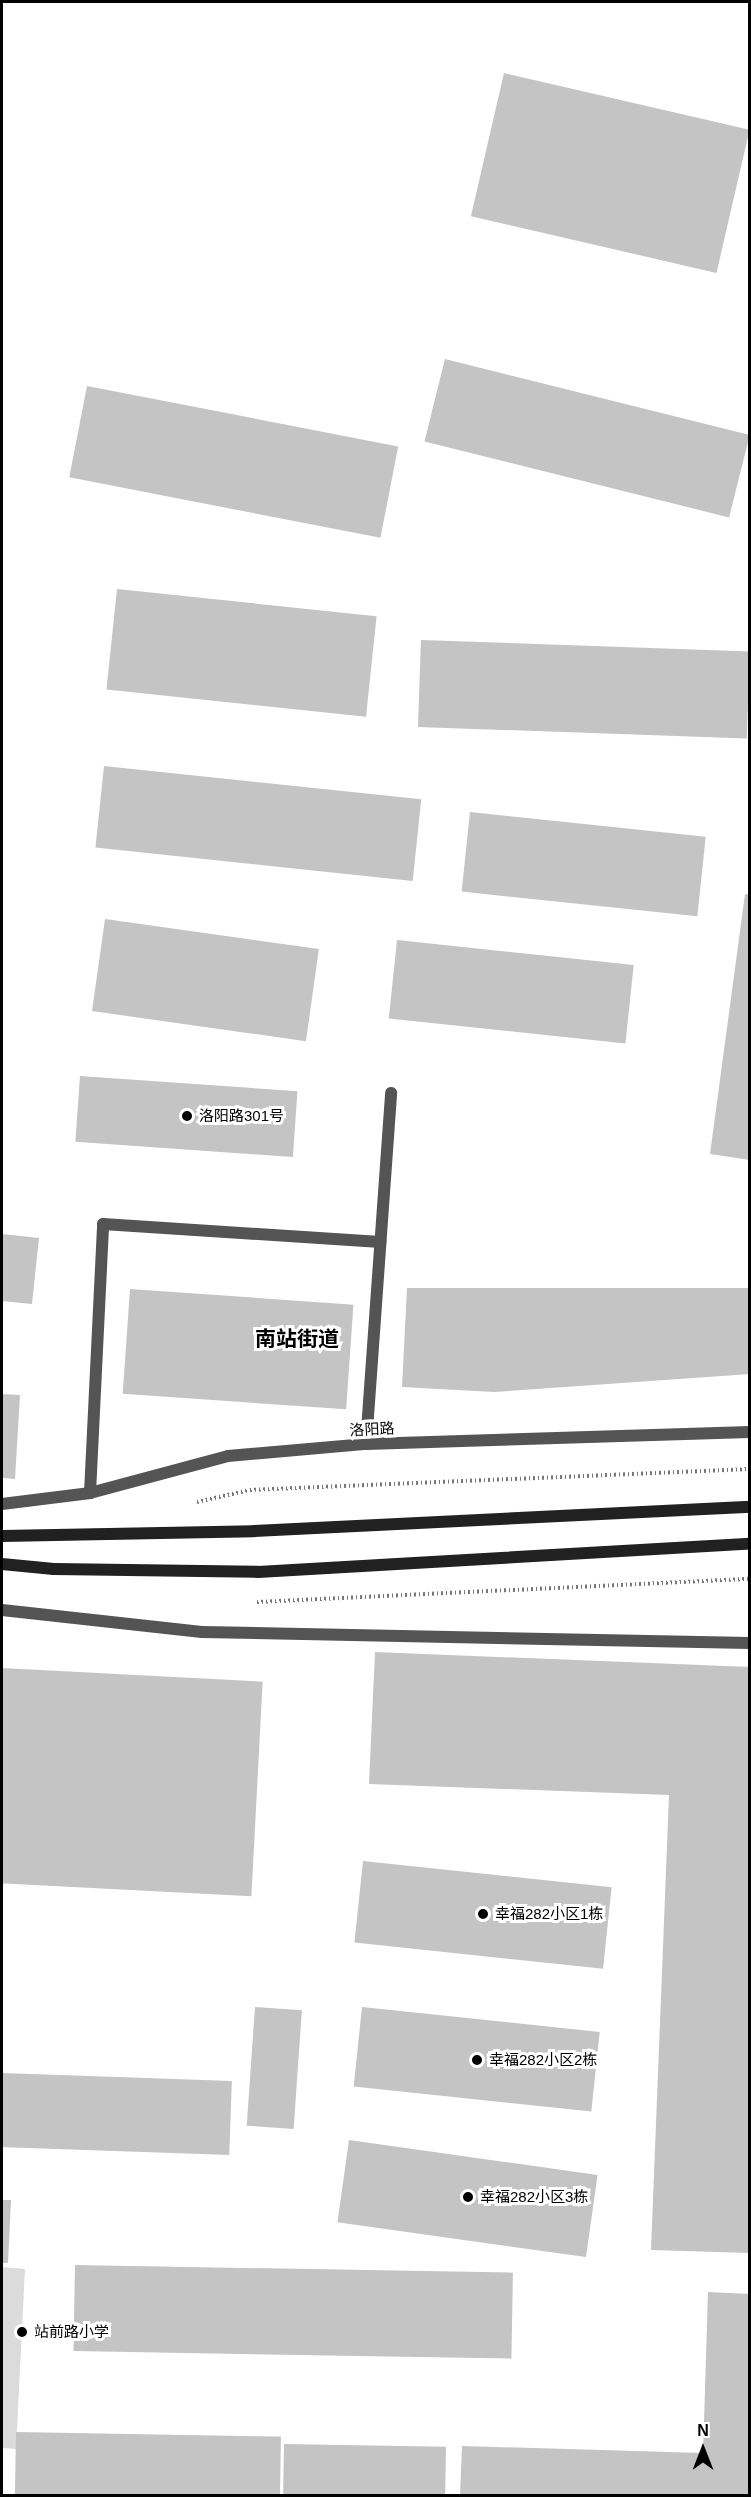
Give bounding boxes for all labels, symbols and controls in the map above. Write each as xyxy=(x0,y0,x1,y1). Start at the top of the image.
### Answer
place label: 洛阳路301号 xyxy=(199,1107,284,1125)
marker: 洛阳路301号 xyxy=(180,1109,194,1123)
district label: 南站街道 xyxy=(255,1326,339,1352)
street label: 洛阳路 xyxy=(349,1419,395,1439)
place label: 幸福282小区1栋 xyxy=(495,1905,603,1923)
marker: 幸福282小区1栋 xyxy=(476,1907,490,1921)
place label: 幸福282小区2栋 xyxy=(489,2051,597,2069)
marker: 幸福282小区2栋 xyxy=(470,2053,484,2067)
place label: 幸福282小区3栋 xyxy=(480,2188,588,2206)
marker: 幸福282小区3栋 xyxy=(461,2190,475,2204)
place label: 站前路小学 xyxy=(34,2323,109,2341)
marker: 站前路小学 xyxy=(15,2325,29,2339)
north arrow xyxy=(673,2419,733,2479)
text: N xyxy=(697,2422,709,2439)

